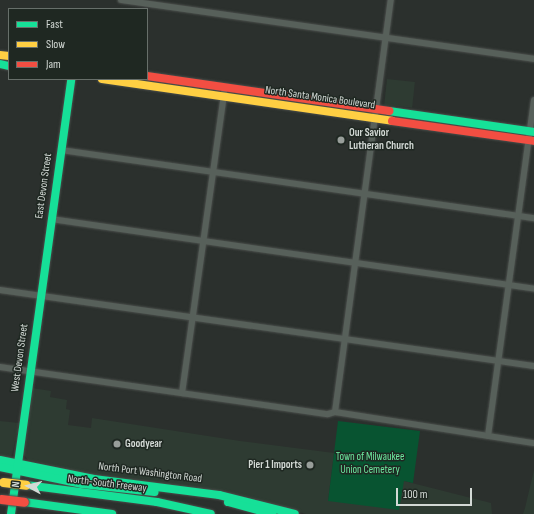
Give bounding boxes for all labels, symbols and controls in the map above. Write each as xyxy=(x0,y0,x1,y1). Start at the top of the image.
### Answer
legend xyxy=(8,8,148,80)
text: Fast xyxy=(46,17,63,32)
text: Slow xyxy=(46,37,65,52)
text: Jam xyxy=(46,57,61,72)
street label: North Santa Monica Boulevard xyxy=(264,84,376,112)
place label: Our Savior Lutheran Church xyxy=(349,127,414,153)
marker: Our Savior Lutheran Church xyxy=(336,135,346,145)
street label: East Devon Street xyxy=(33,152,55,220)
street label: West Devon Street xyxy=(9,323,31,393)
place label: Goodyear xyxy=(125,437,162,451)
marker: Goodyear xyxy=(112,439,122,449)
park label: Town of Milwaukee Union Cemetery xyxy=(336,451,404,477)
place label: Pier 1 Imports xyxy=(248,458,302,472)
street label: North Port Washington Road xyxy=(97,460,203,486)
marker: Pier 1 Imports xyxy=(305,460,315,470)
north arrow xyxy=(8,466,48,506)
street label: North-South Freeway xyxy=(67,473,147,495)
scale bar xyxy=(398,480,474,506)
text: N xyxy=(9,481,22,488)
text: 100 m xyxy=(403,487,428,502)

